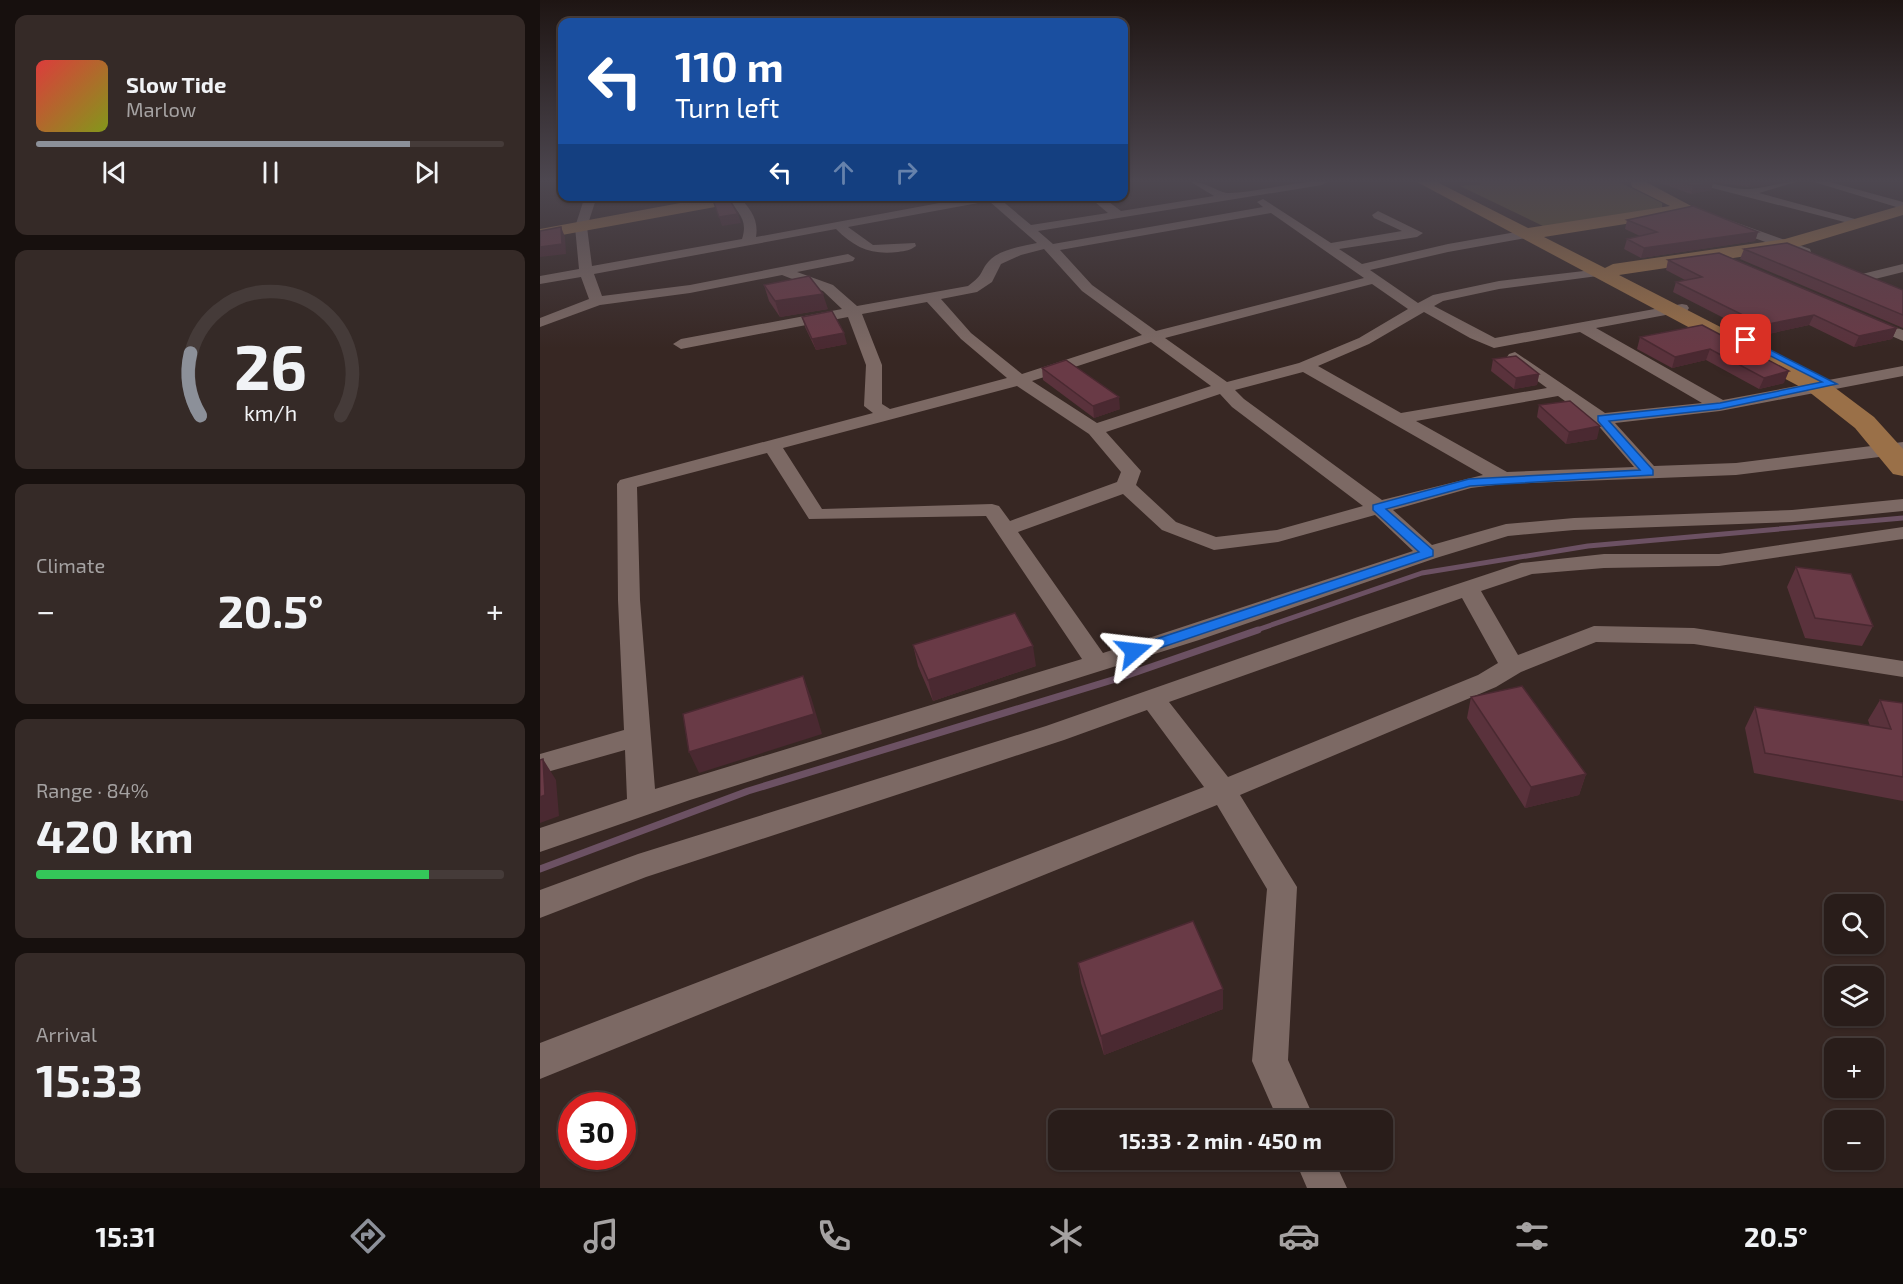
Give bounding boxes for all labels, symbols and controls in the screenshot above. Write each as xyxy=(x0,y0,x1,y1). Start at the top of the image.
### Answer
text: 110 m xyxy=(675,40,784,90)
icon: left xyxy=(576,42,654,120)
text: Slow Tide xyxy=(126,71,226,97)
text: Turn left xyxy=(675,91,779,123)
text: Marlow xyxy=(126,97,196,121)
icon: previous xyxy=(98,156,131,189)
icon: pause xyxy=(254,156,287,189)
icon: next xyxy=(410,156,443,189)
icon: left xyxy=(764,156,797,189)
icon: ahead xyxy=(827,156,860,189)
icon: right xyxy=(890,156,923,189)
pin xyxy=(1720,314,1771,365)
icon: arrive xyxy=(1729,323,1762,356)
text: 26 xyxy=(233,329,307,404)
text: km/h xyxy=(243,401,297,426)
text: Climate xyxy=(36,553,105,577)
text: 20.5° xyxy=(218,583,323,637)
text: − xyxy=(36,590,55,630)
text: + xyxy=(486,590,504,630)
position arrow xyxy=(1102,619,1166,683)
text: Range · 84% xyxy=(36,778,149,802)
text: 420 km xyxy=(36,808,194,862)
map controls xyxy=(1824,894,1884,1170)
button: search xyxy=(1824,894,1884,954)
button: layers xyxy=(1824,966,1884,1026)
text: Arrival xyxy=(36,1022,97,1046)
button: + xyxy=(1824,1038,1884,1098)
text: 15:33 xyxy=(36,1052,143,1106)
speed limit sign: 30 xyxy=(558,1092,636,1170)
button: − xyxy=(1824,1110,1884,1170)
text: 15:33 · 2 min · 450 m xyxy=(1119,1127,1322,1153)
icon: directions xyxy=(347,1215,389,1257)
icon: music xyxy=(580,1215,622,1257)
icon: phone xyxy=(813,1215,855,1257)
icon: climate xyxy=(1045,1215,1087,1257)
icon: car xyxy=(1278,1215,1320,1257)
icon: filters xyxy=(1511,1215,1553,1257)
text: 15:31 xyxy=(95,1220,156,1252)
text: 20.5° xyxy=(1744,1220,1808,1252)

